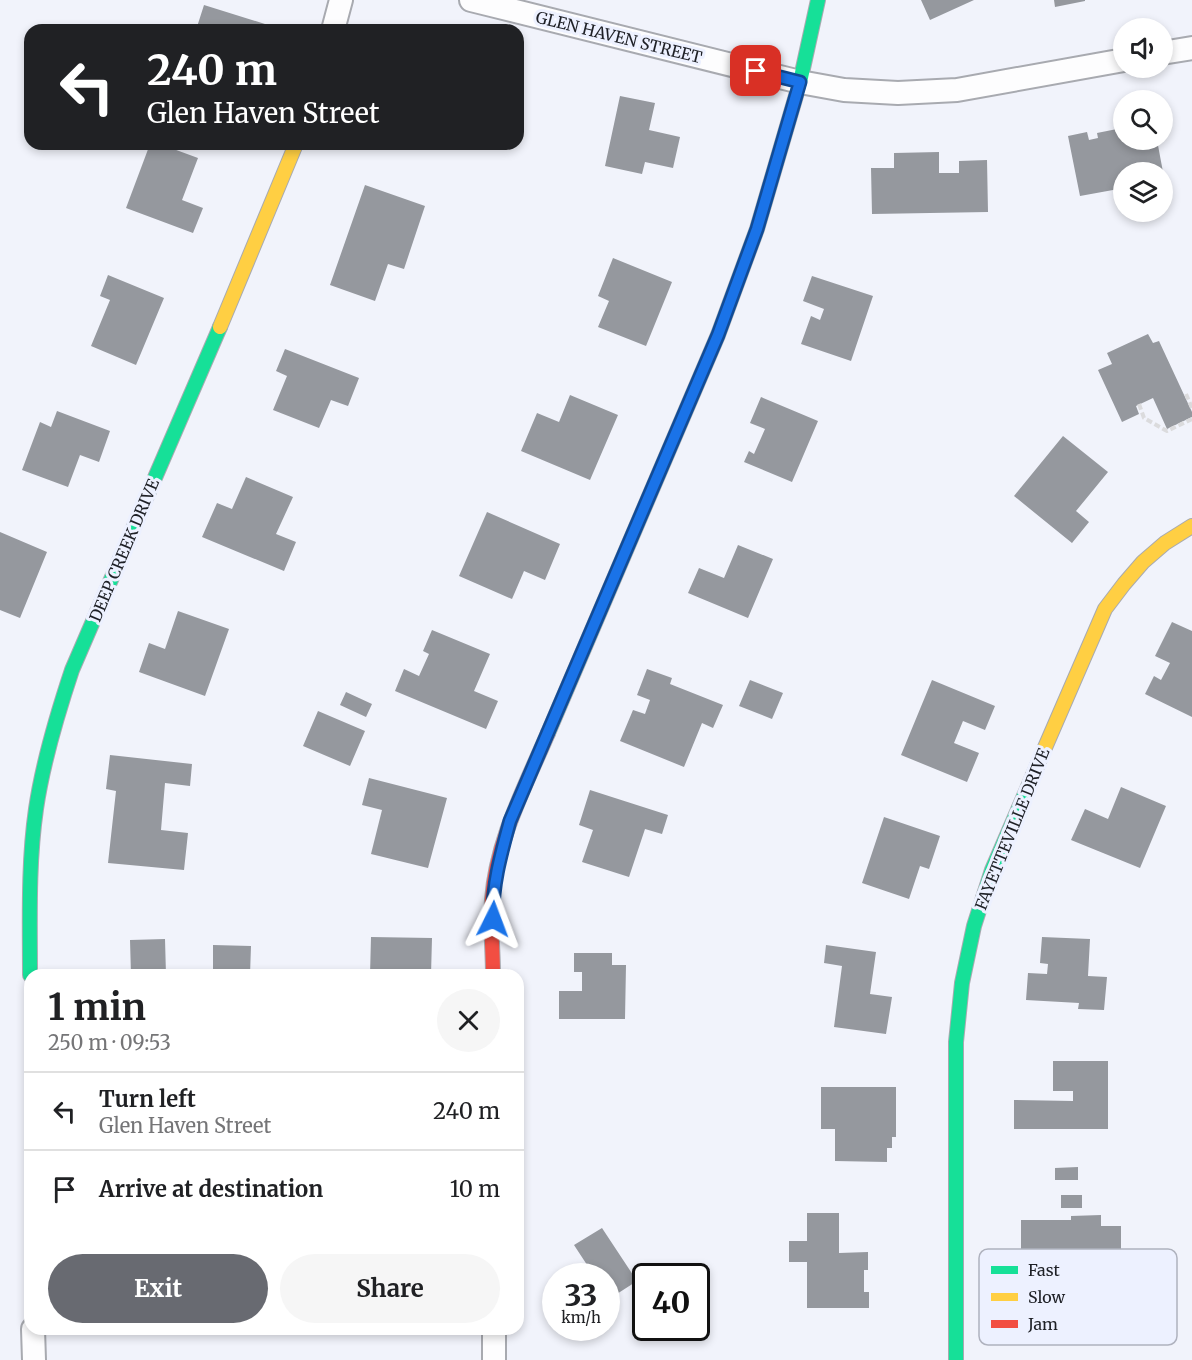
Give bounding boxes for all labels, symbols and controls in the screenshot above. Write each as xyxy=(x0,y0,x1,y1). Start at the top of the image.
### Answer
street label: GLEN HAVEN STREET xyxy=(534,7,704,67)
map controls xyxy=(1113,18,1173,222)
button: sound xyxy=(1113,18,1173,78)
text: 240 m xyxy=(147,44,277,96)
pin xyxy=(730,45,781,96)
icon: left xyxy=(48,48,126,126)
icon: arrive xyxy=(739,54,772,87)
button: search xyxy=(1113,90,1173,150)
text: Glen Haven Street xyxy=(147,96,379,130)
button: layers xyxy=(1113,162,1173,222)
street label: DEEP CREEK DRIVE xyxy=(85,475,163,624)
street label: FAYETTEVILLE DRIVE xyxy=(970,744,1054,913)
position arrow xyxy=(461,887,525,951)
text: 1 min xyxy=(48,985,146,1030)
button: close xyxy=(437,989,500,1052)
text: 250 m · 09:53 xyxy=(48,1030,171,1055)
text: Turn left xyxy=(99,1085,196,1113)
icon: left xyxy=(48,1095,81,1128)
text: 240 m xyxy=(433,1097,500,1125)
text: Glen Haven Street xyxy=(99,1113,271,1138)
icon: arrive xyxy=(48,1173,81,1206)
text: Arrive at destination xyxy=(99,1175,323,1203)
text: 10 m xyxy=(450,1175,500,1203)
legend xyxy=(979,1249,1177,1345)
button: Exit xyxy=(48,1254,268,1323)
button: Share xyxy=(280,1254,500,1323)
text: Fast xyxy=(1028,1260,1061,1280)
speed limit sign: 40 xyxy=(632,1263,710,1341)
text: 33 xyxy=(564,1276,598,1314)
text: Slow xyxy=(1028,1287,1066,1307)
text: km/h xyxy=(561,1308,601,1327)
text: Jam xyxy=(1027,1314,1058,1334)

